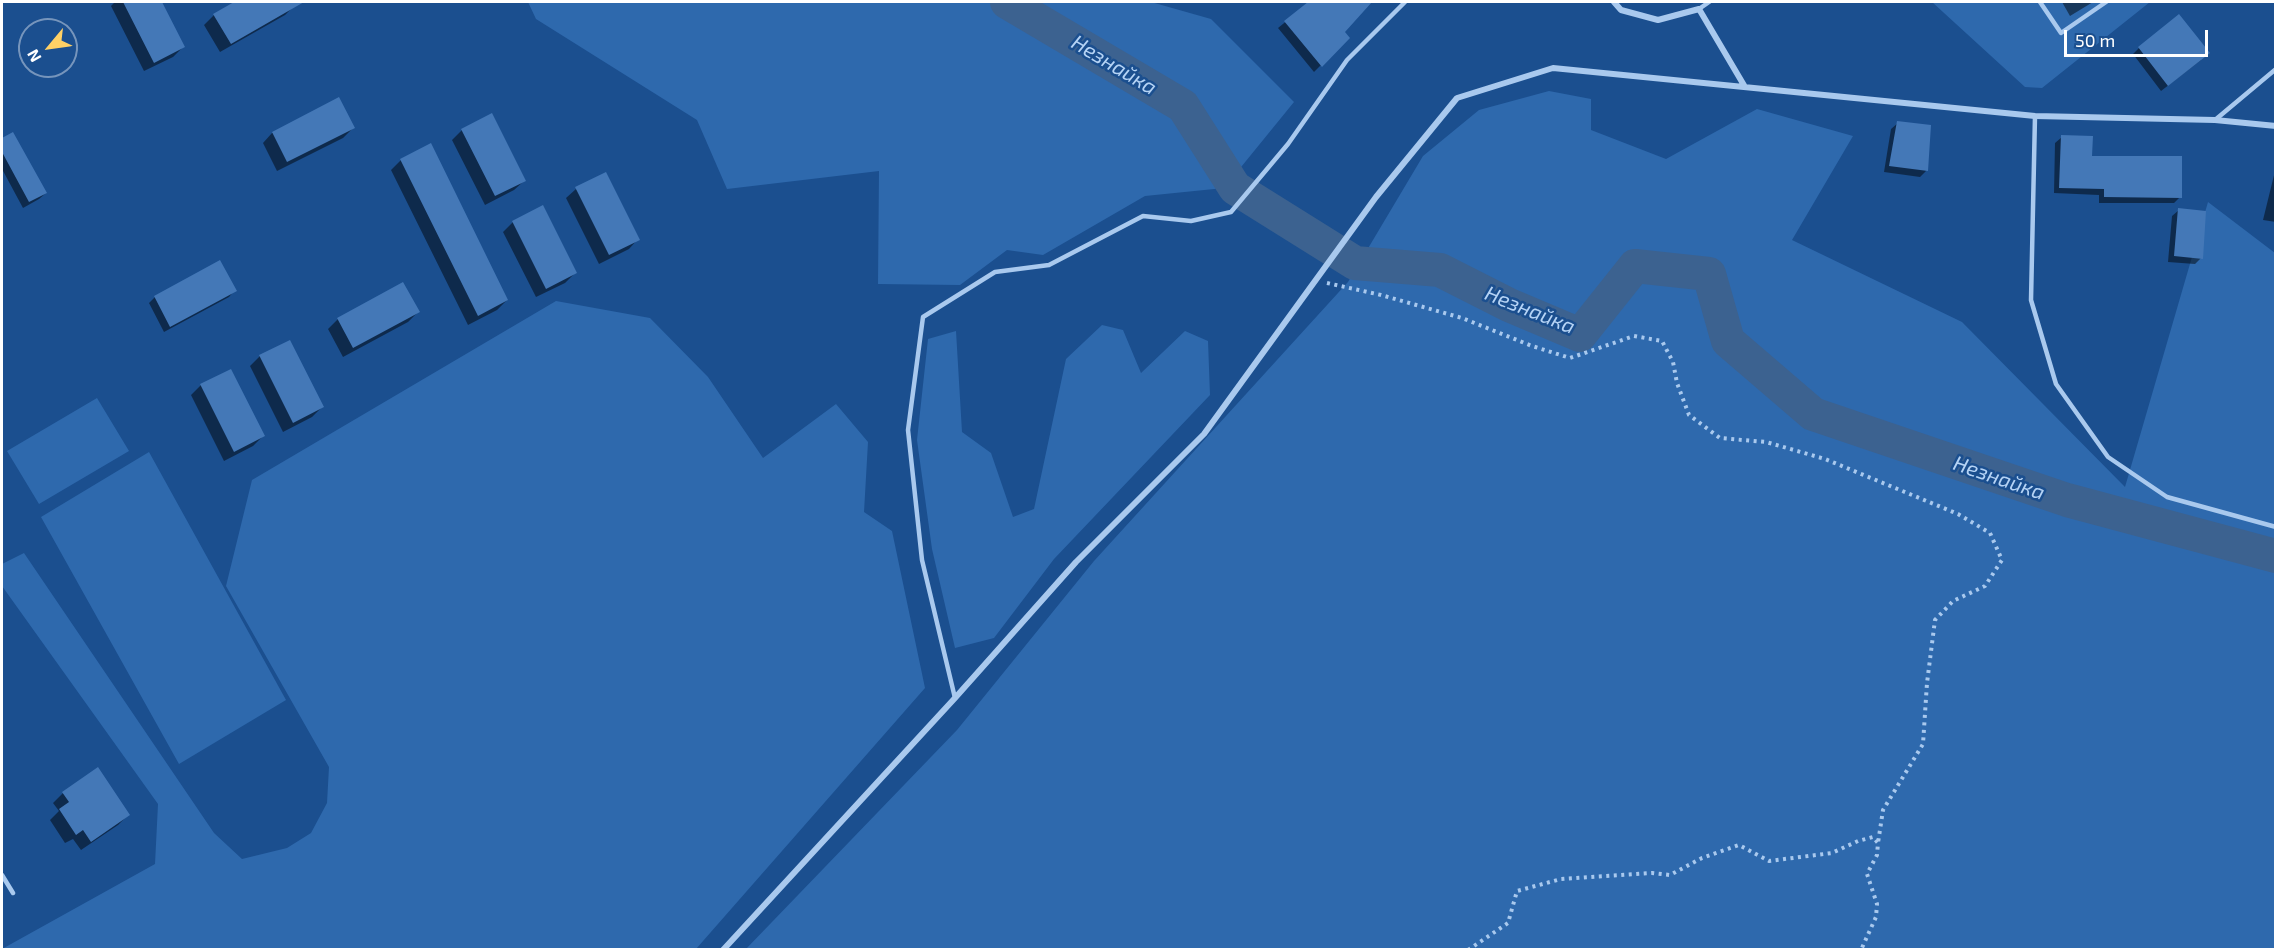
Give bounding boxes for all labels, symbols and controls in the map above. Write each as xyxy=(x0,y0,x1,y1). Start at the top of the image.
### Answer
north arrow xyxy=(18,18,78,78)
scale bar xyxy=(2067,18,2211,56)
text: 50 m xyxy=(2075,29,2115,51)
water label: Незнайка xyxy=(1067,30,1161,100)
text: N xyxy=(22,46,45,66)
water label: Незнайка xyxy=(1481,281,1579,339)
water label: Незнайка xyxy=(1950,451,2048,505)

